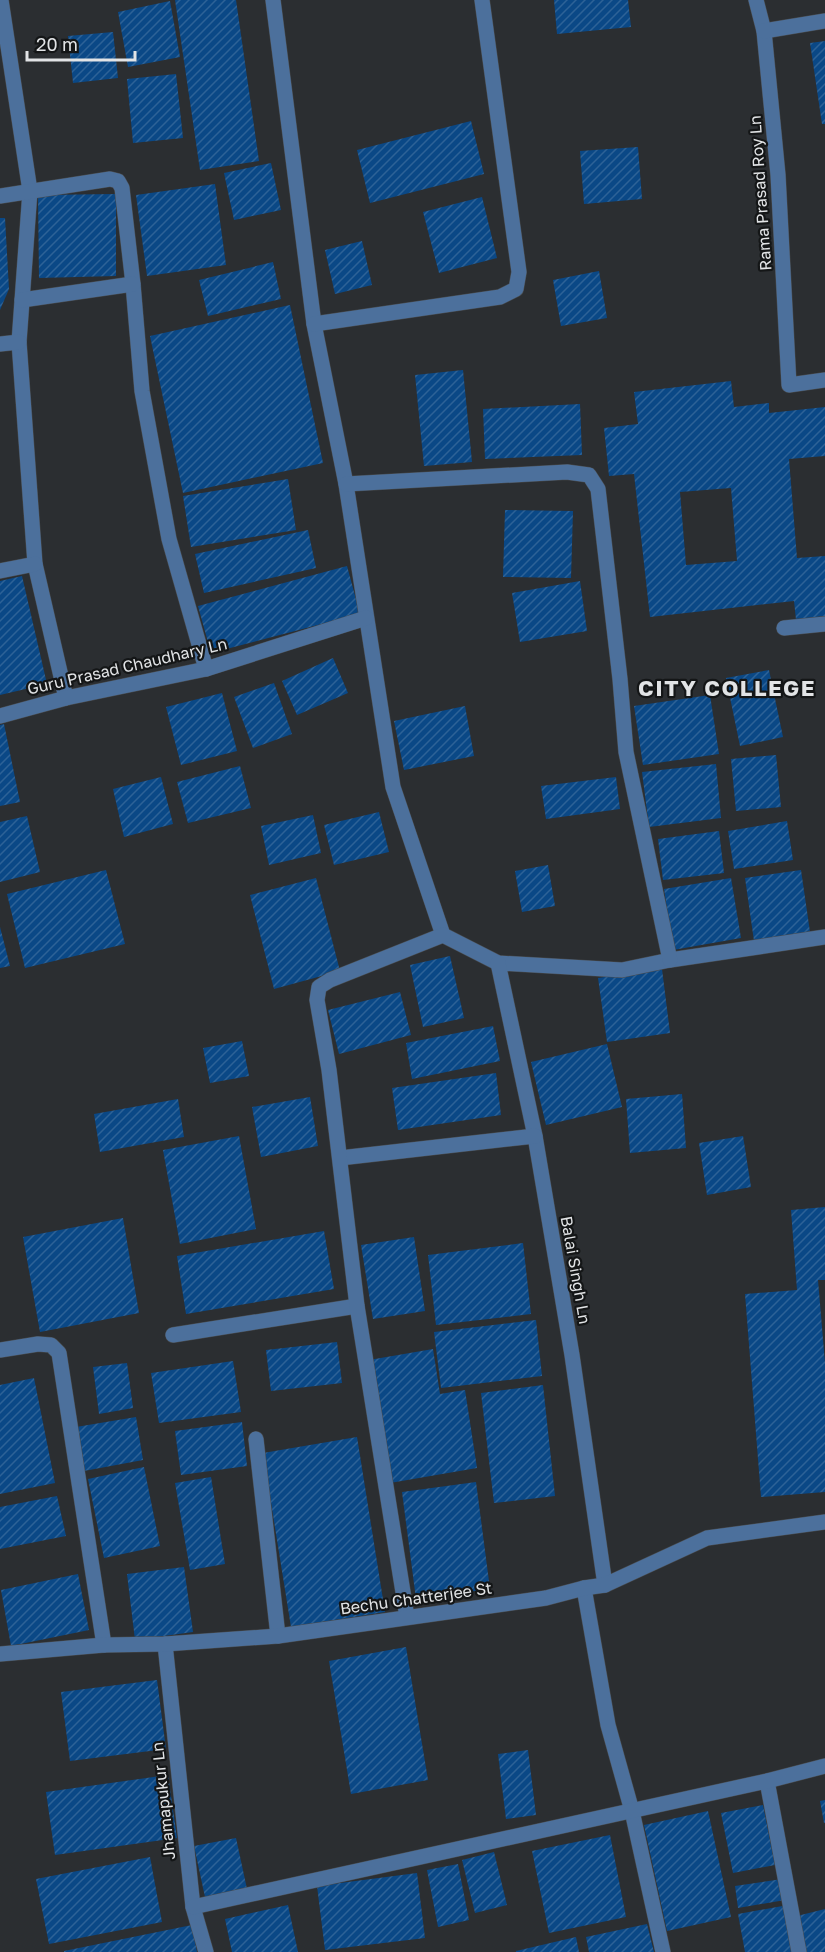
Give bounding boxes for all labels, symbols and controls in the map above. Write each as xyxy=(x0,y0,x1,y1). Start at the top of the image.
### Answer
scale bar xyxy=(27,24,135,62)
text: 20 m xyxy=(36,33,78,55)
street label: Rama Prasad Roy Ln xyxy=(745,115,775,271)
street label: Guru Prasad Chaudhary Ln xyxy=(25,633,229,699)
district label: CITY COLLEGE xyxy=(638,674,816,701)
street label: Balai Singh Ln xyxy=(557,1214,595,1326)
street label: Bechu Chatterjee St xyxy=(339,1577,493,1619)
street label: Jhamapukur Ln xyxy=(147,1741,179,1861)

